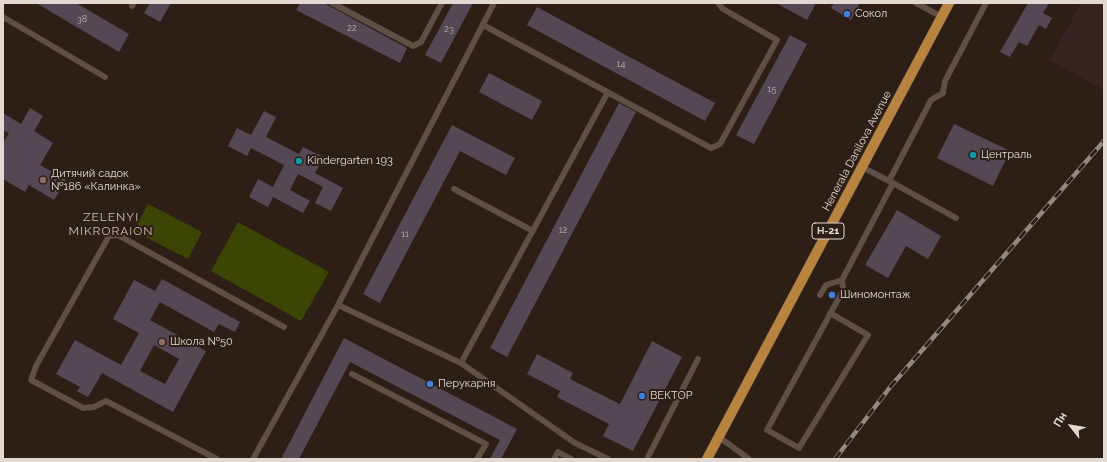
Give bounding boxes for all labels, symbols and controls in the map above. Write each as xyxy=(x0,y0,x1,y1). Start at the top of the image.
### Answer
place label: Сокол xyxy=(855,7,887,21)
marker: Сокол xyxy=(842,9,852,19)
house number: 38 xyxy=(77,14,87,24)
house number: 22 xyxy=(347,23,357,33)
house number: 23 xyxy=(444,24,454,34)
house number: 14 xyxy=(617,59,625,69)
house number: 15 xyxy=(768,84,776,94)
street label: Henerala Danilova Avenue xyxy=(820,89,894,213)
place label: Централь xyxy=(981,148,1032,162)
marker: Централь xyxy=(968,150,978,160)
place label: Kindergarten 193 xyxy=(307,154,393,168)
marker: Kindergarten 193 xyxy=(294,156,304,166)
place label: Дитячий садок №186 «Калинка» xyxy=(51,167,141,193)
marker: Дитячий садок №186 «Калинка» xyxy=(38,175,48,185)
district label: ZELENYI MIKRORAION xyxy=(68,210,154,238)
road number: Н-21 xyxy=(812,223,844,239)
house number: 12 xyxy=(559,225,567,235)
house number: 11 xyxy=(401,229,409,239)
place label: Шиномонтаж xyxy=(840,288,910,302)
marker: Шиномонтаж xyxy=(827,290,837,300)
place label: Школа №50 xyxy=(170,335,233,349)
marker: Школа №50 xyxy=(157,337,167,347)
place label: Перукарня xyxy=(438,377,495,391)
marker: Перукарня xyxy=(425,379,435,389)
place label: ВЕКТОР xyxy=(650,389,693,403)
marker: ВЕКТОР xyxy=(637,391,647,401)
north arrow xyxy=(1051,406,1091,446)
text: Пн xyxy=(1051,410,1070,429)

